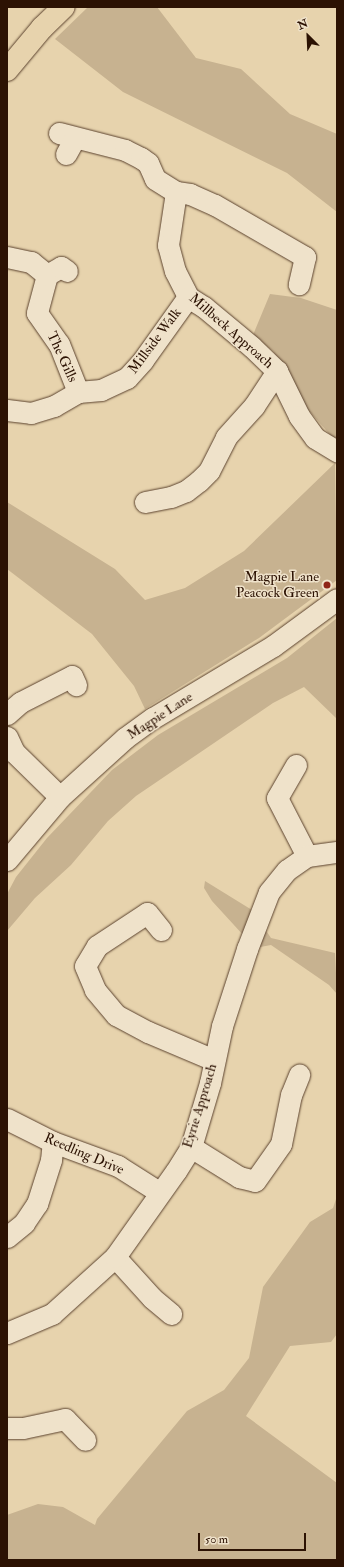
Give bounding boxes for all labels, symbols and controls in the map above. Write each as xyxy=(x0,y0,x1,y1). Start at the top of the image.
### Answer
north arrow xyxy=(288,16,328,56)
text: N xyxy=(296,17,310,33)
street label: Millbeck Approach xyxy=(185,290,277,372)
street label: Millside Walk xyxy=(125,305,185,377)
street label: The Gills xyxy=(43,329,81,385)
place label: Magpie Lane Peacock Green xyxy=(236,569,319,602)
marker: Magpie Lane Peacock Green xyxy=(322,580,332,590)
street label: Magpie Lane xyxy=(124,689,196,743)
street label: Eyrie Approach xyxy=(179,1062,221,1150)
street label: Reedling Drive xyxy=(42,1130,126,1178)
scale bar xyxy=(200,1525,308,1551)
text: 50 m xyxy=(205,1532,228,1547)

